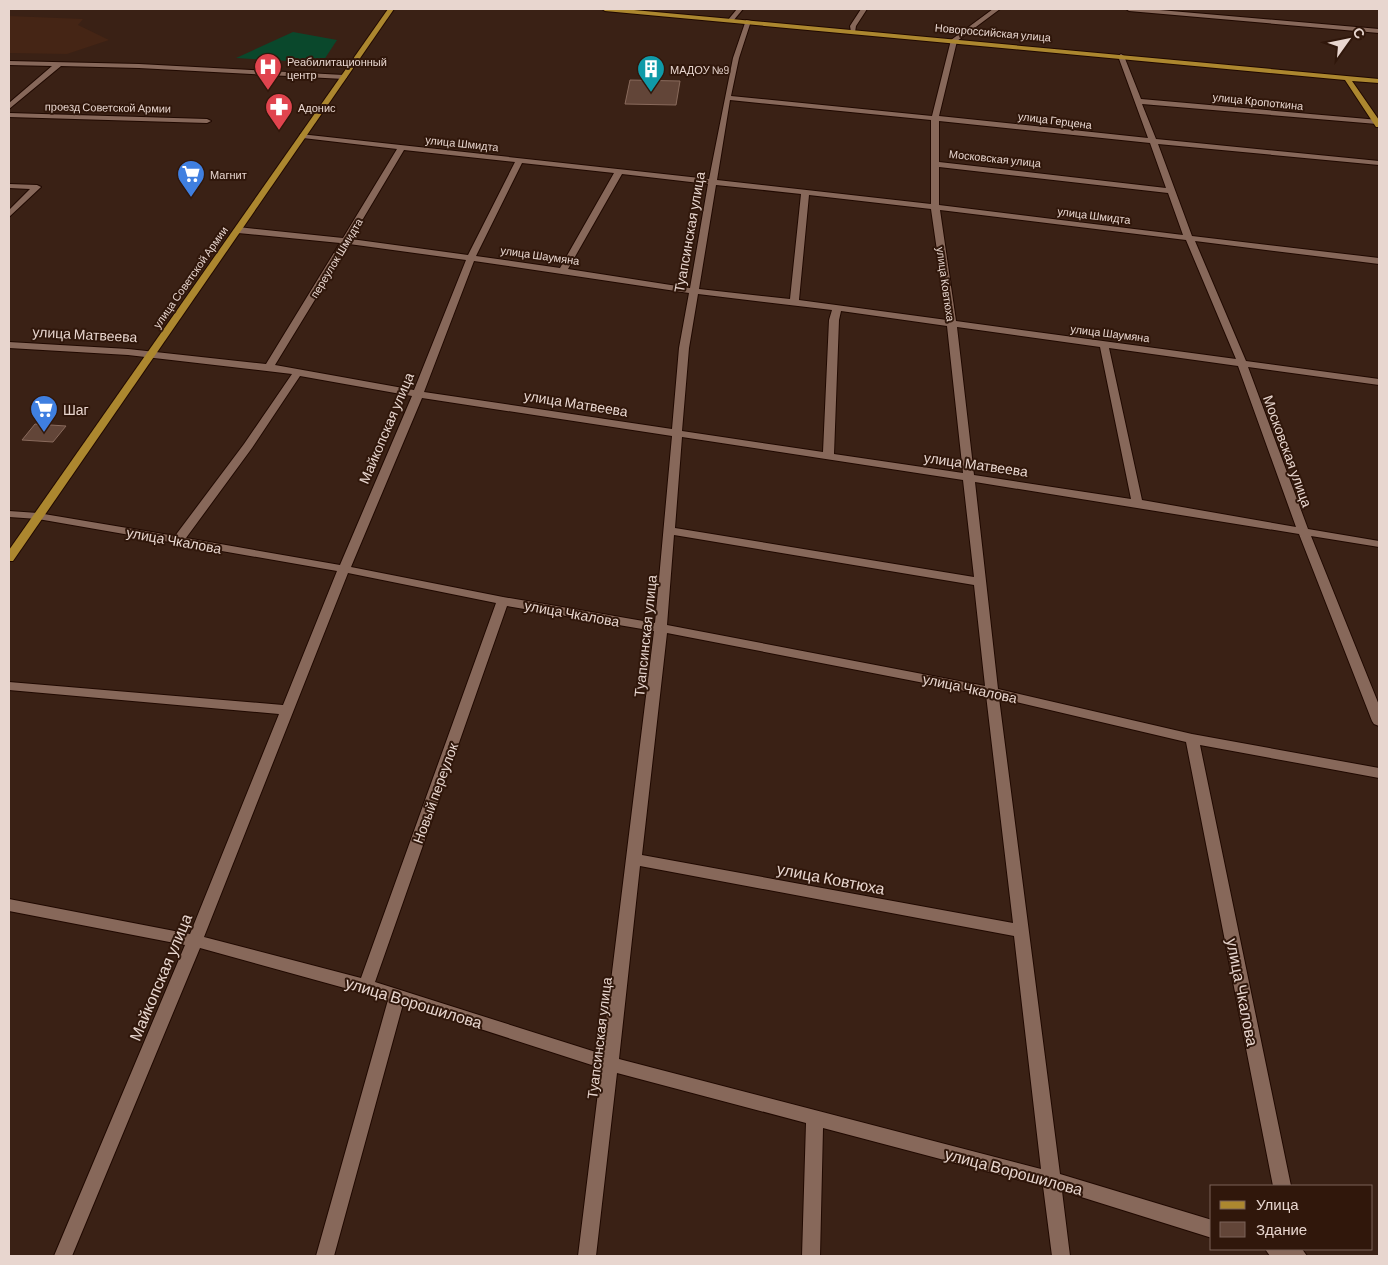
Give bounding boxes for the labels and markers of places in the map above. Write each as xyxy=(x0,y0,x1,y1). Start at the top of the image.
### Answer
hospital icon: Реабилитационный центр xyxy=(253,52,283,91)
building icon: МАДОУ №9 xyxy=(636,54,666,93)
place label: Реабилитационный центр xyxy=(287,55,387,81)
place label: МАДОУ №9 xyxy=(670,63,730,76)
pharmacy icon: Адонис xyxy=(264,92,294,131)
place label: Адонис xyxy=(298,101,336,114)
supermarket icon: Магнит xyxy=(176,159,206,198)
place label: Магнит xyxy=(210,168,247,181)
supermarket icon: Шаг xyxy=(29,394,59,433)
place label: Шаг xyxy=(63,401,89,418)

